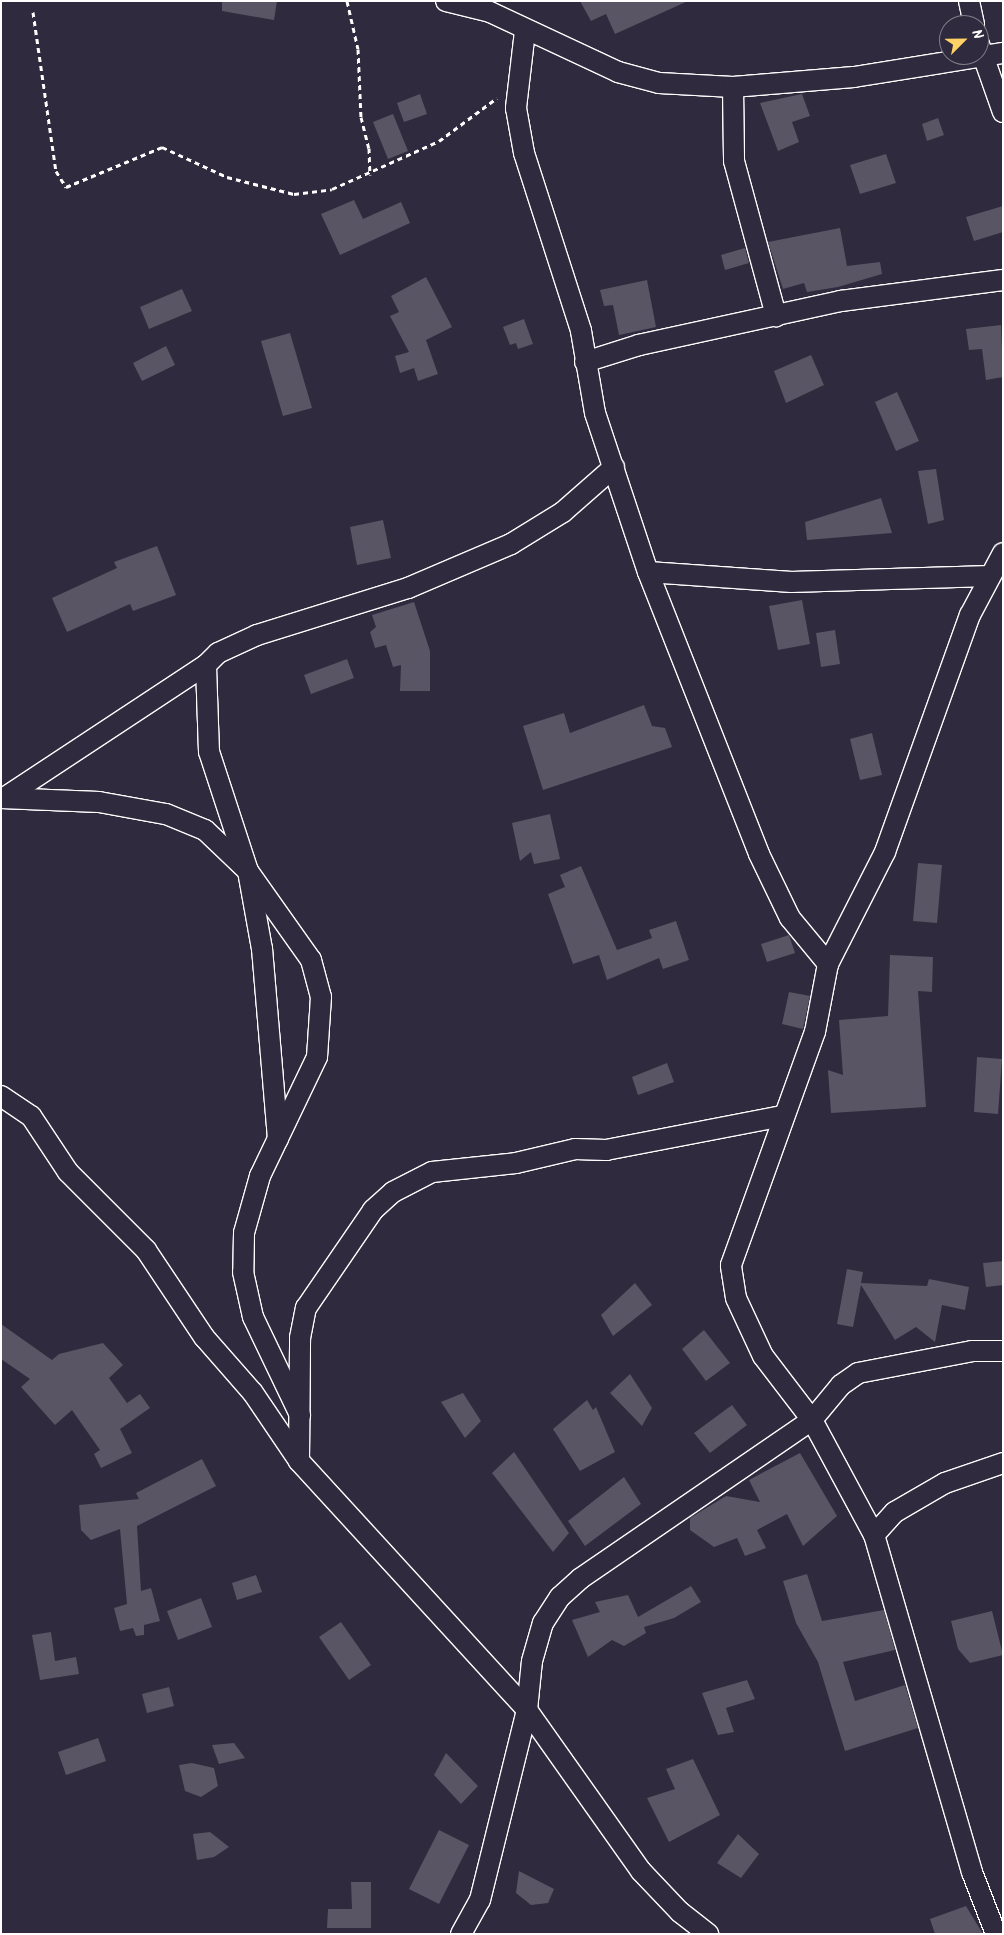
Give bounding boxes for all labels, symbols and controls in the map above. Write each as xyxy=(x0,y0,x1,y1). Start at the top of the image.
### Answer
north arrow xyxy=(939,15,989,65)
text: N xyxy=(965,26,989,43)

